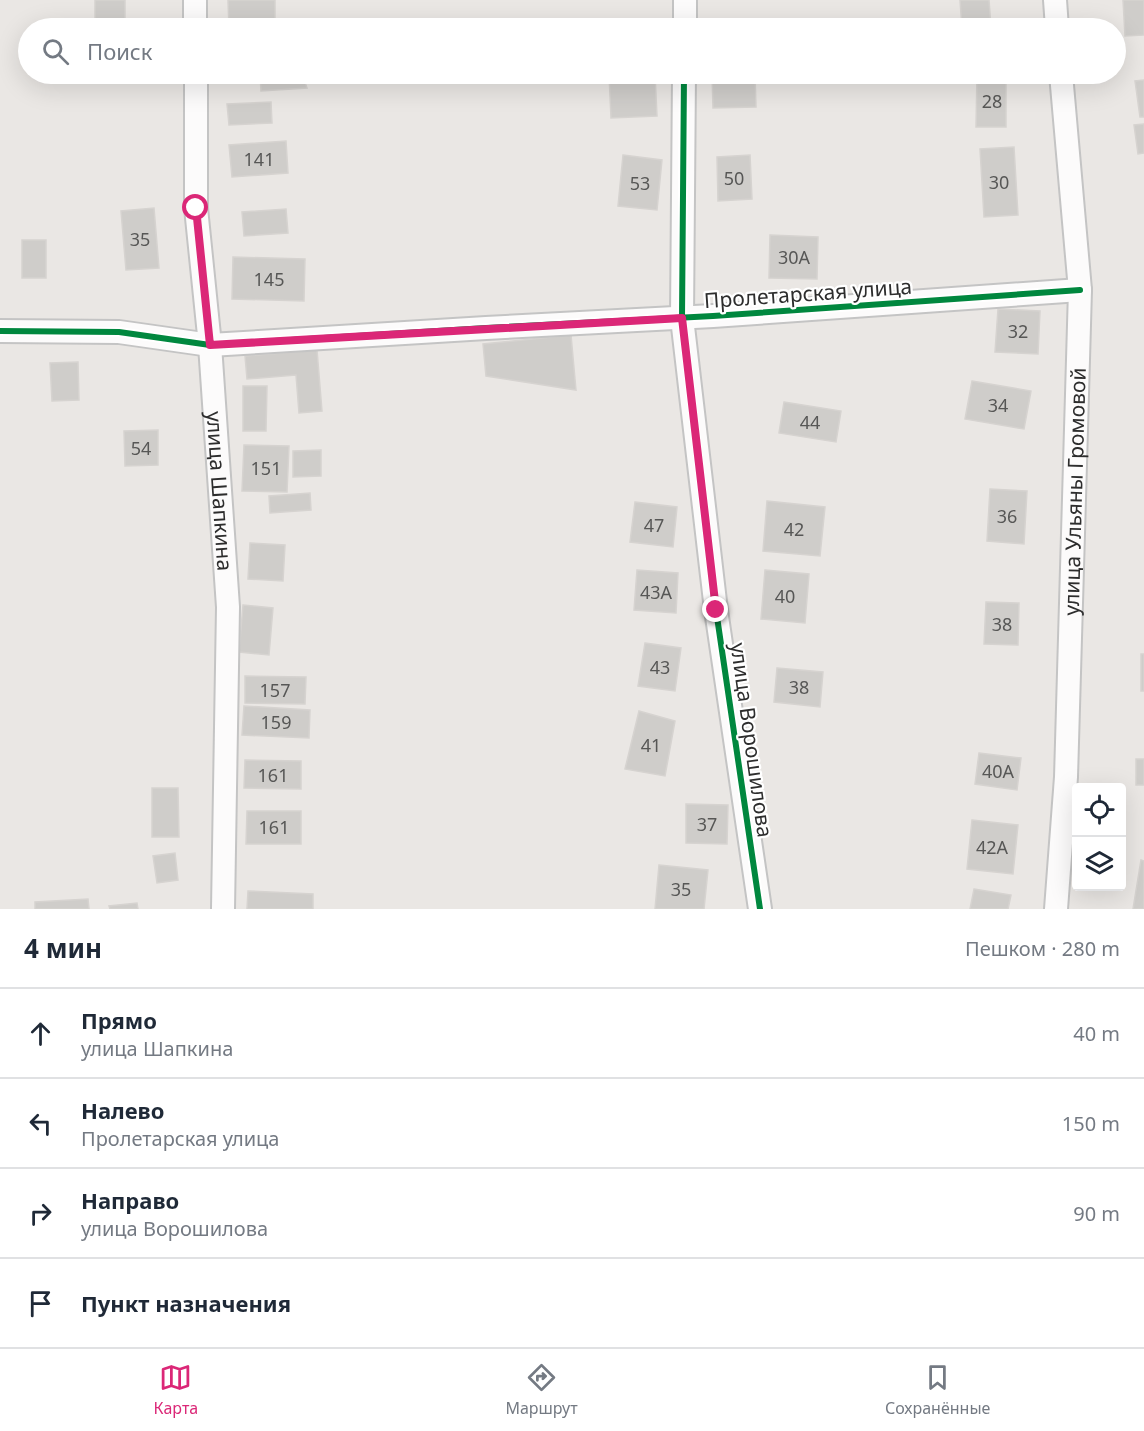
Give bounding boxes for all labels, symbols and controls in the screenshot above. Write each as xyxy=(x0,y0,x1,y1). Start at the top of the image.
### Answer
search box xyxy=(18,18,1126,84)
icon: search xyxy=(39,35,72,68)
text: Поиск xyxy=(87,36,152,66)
house number: 28 xyxy=(982,89,1002,113)
house number: 141 xyxy=(244,147,274,171)
house number: 50 xyxy=(724,166,744,190)
house number: 30 xyxy=(989,170,1009,194)
house number: 53 xyxy=(630,171,650,195)
route start xyxy=(182,194,208,220)
house number: 35 xyxy=(130,227,150,251)
house number: 30А xyxy=(778,245,811,269)
house number: 145 xyxy=(254,267,284,291)
street label: Пролетарская улица xyxy=(703,272,913,314)
house number: 32 xyxy=(1008,319,1028,343)
street label: улица Ульяны Громовой xyxy=(1057,367,1092,616)
house number: 34 xyxy=(988,393,1008,417)
street label: улица Шапкина xyxy=(201,410,239,572)
house number: 44 xyxy=(800,410,820,434)
house number: 54 xyxy=(131,436,151,460)
house number: 151 xyxy=(251,456,281,480)
house number: 36 xyxy=(997,504,1017,528)
house number: 47 xyxy=(644,513,664,537)
house number: 42 xyxy=(784,517,804,541)
house number: 43А xyxy=(640,580,673,604)
house number: 40 xyxy=(775,584,795,608)
route end xyxy=(702,596,728,622)
house number: 38 xyxy=(992,612,1012,636)
street label: улица Ворошилова xyxy=(724,641,780,839)
house number: 43 xyxy=(650,655,670,679)
house number: 38 xyxy=(789,675,809,699)
house number: 157 xyxy=(260,678,290,702)
house number: 159 xyxy=(261,710,291,734)
house number: 41 xyxy=(641,733,661,757)
house number: 40А xyxy=(982,759,1015,783)
house number: 161 xyxy=(258,763,288,787)
map controls xyxy=(1072,783,1126,891)
button: locate xyxy=(1072,783,1126,837)
house number: 37 xyxy=(697,812,717,836)
house number: 161 xyxy=(259,815,289,839)
house number: 42А xyxy=(976,835,1009,859)
button: layers xyxy=(1072,837,1126,891)
house number: 35 xyxy=(671,877,691,901)
text: 4 мин xyxy=(24,930,102,966)
text: Пешком · 280 m xyxy=(965,935,1120,962)
text: Прямо xyxy=(81,1005,157,1035)
icon: ahead xyxy=(24,1017,57,1050)
text: 40 m xyxy=(1073,1020,1120,1047)
text: улица Шапкина xyxy=(81,1035,233,1062)
text: Налево xyxy=(81,1095,164,1125)
icon: left xyxy=(24,1107,57,1140)
text: 150 m xyxy=(1062,1110,1120,1137)
text: Пролетарская улица xyxy=(81,1125,279,1152)
text: Направо xyxy=(81,1185,179,1215)
icon: right xyxy=(24,1197,57,1230)
text: 90 m xyxy=(1073,1200,1120,1227)
text: улица Ворошилова xyxy=(81,1215,268,1242)
icon: arrive xyxy=(24,1287,57,1320)
text: Пункт назначения xyxy=(81,1288,291,1318)
tab: Карта xyxy=(154,1361,198,1419)
tab: Маршрут xyxy=(505,1361,578,1419)
tab: Сохранённые xyxy=(885,1361,990,1419)

